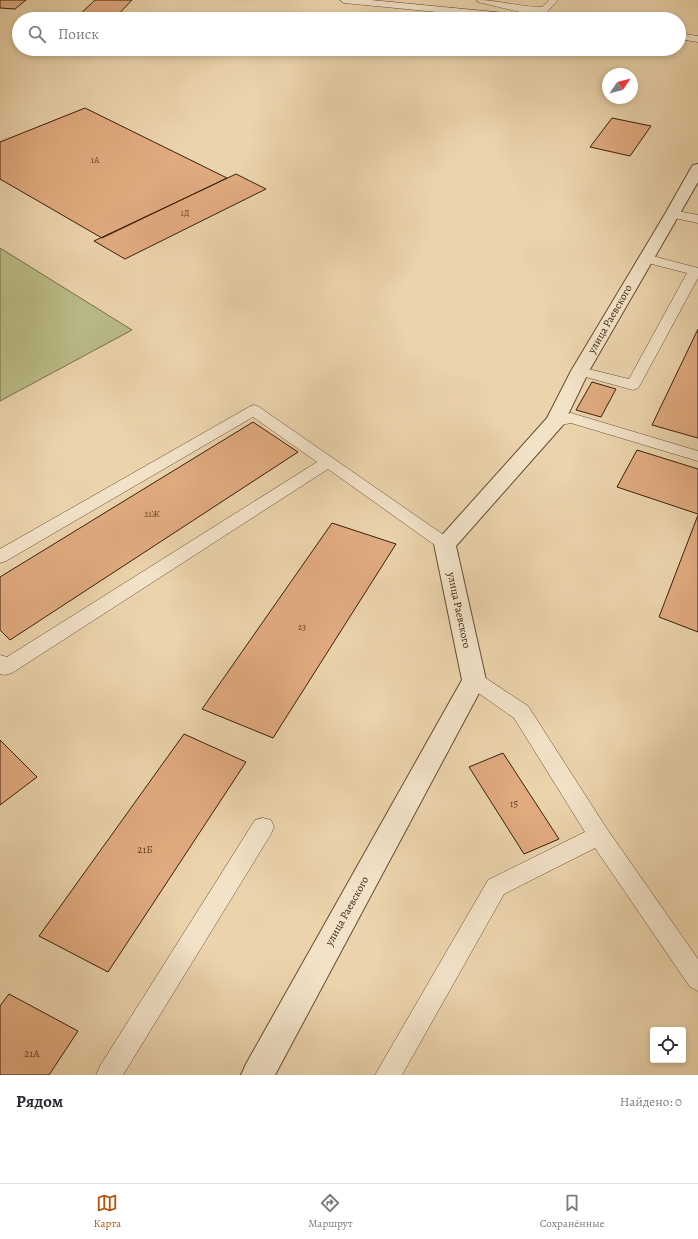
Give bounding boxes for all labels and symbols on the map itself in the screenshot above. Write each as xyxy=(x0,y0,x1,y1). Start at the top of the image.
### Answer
north arrow xyxy=(602,68,638,104)
house number: 1А xyxy=(91,154,100,166)
house number: 1Д xyxy=(181,207,190,219)
street label: улица Раевского xyxy=(584,281,636,357)
house number: 21Ж xyxy=(144,508,161,520)
street label: улица Раевского xyxy=(443,570,474,650)
house number: 23 xyxy=(298,621,306,633)
house number: 15 xyxy=(510,796,519,811)
house number: 21Б xyxy=(137,842,153,857)
street label: улица Раевского xyxy=(321,873,373,949)
house number: 21А xyxy=(24,1046,40,1061)

